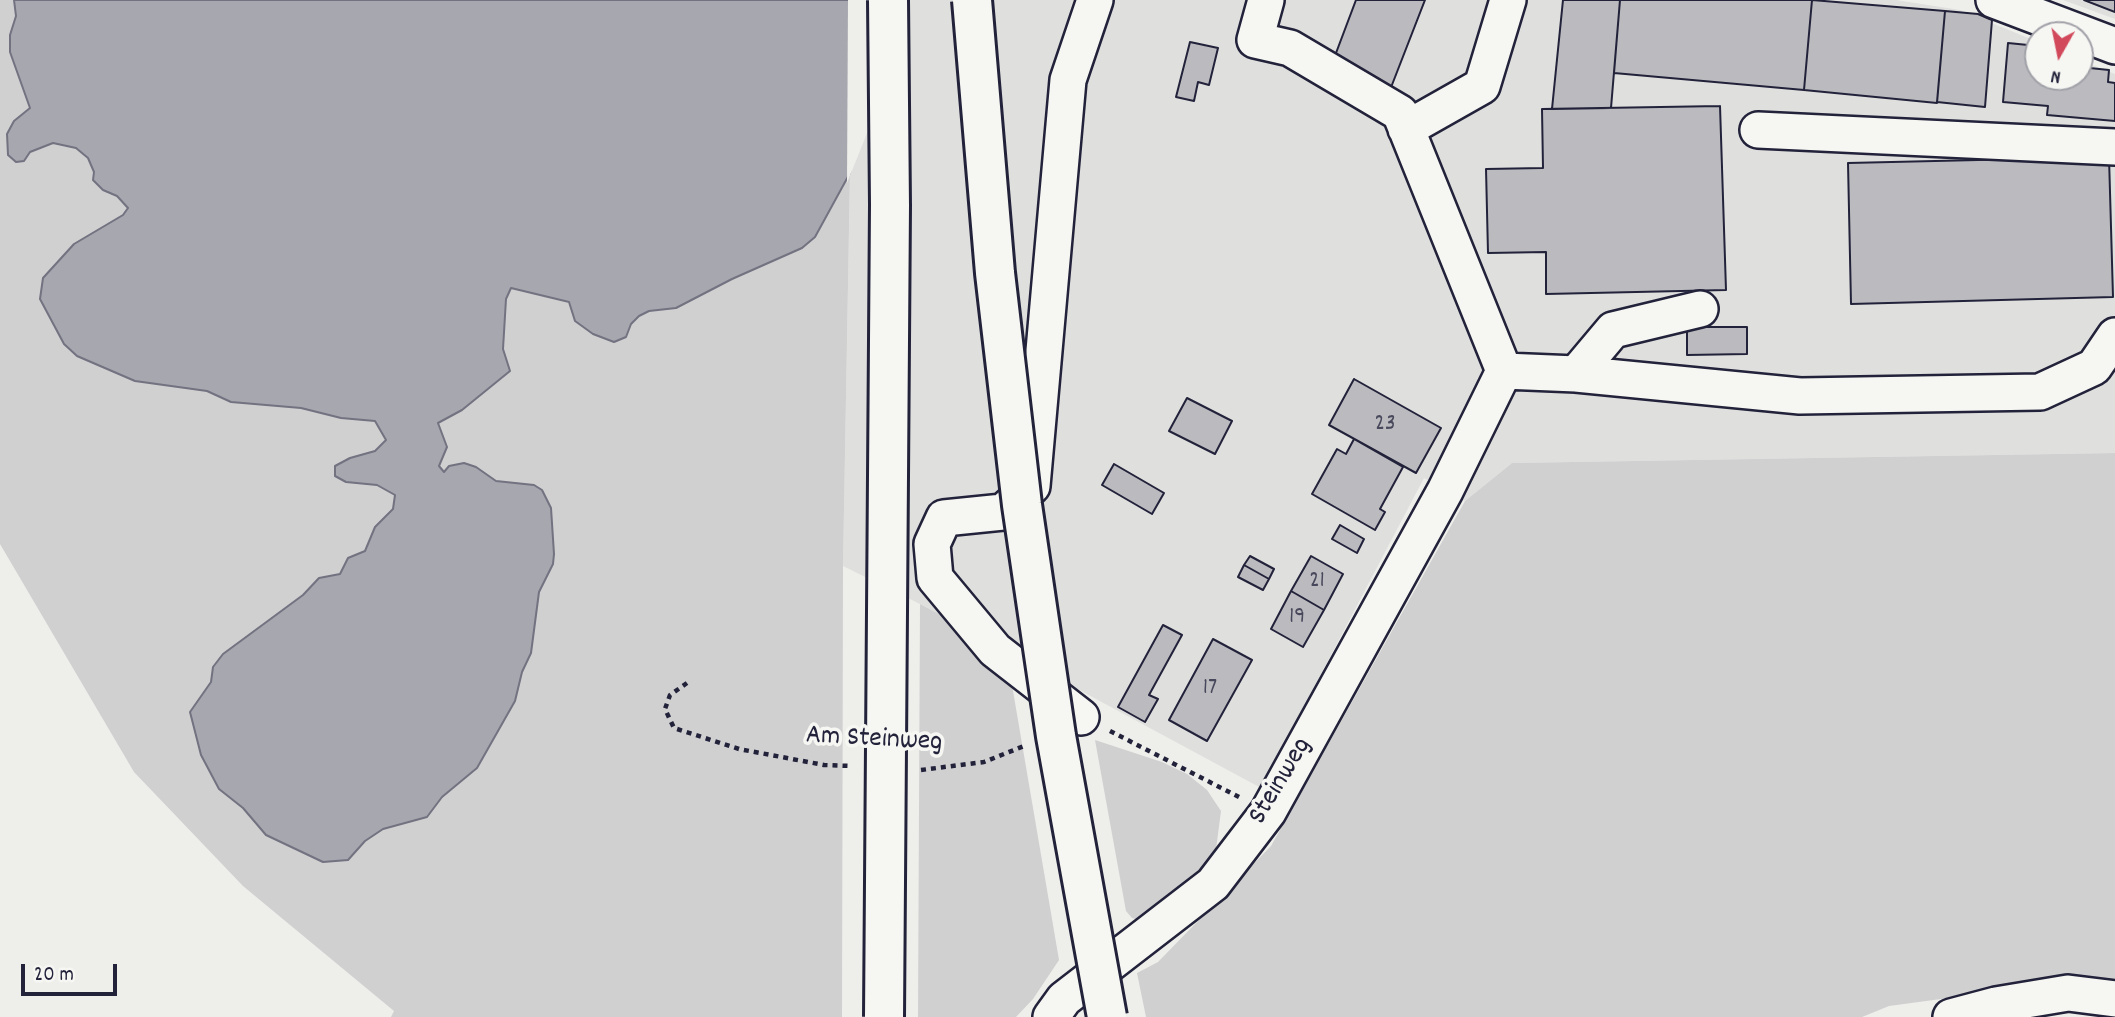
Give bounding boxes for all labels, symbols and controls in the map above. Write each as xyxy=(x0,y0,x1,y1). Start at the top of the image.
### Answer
north arrow xyxy=(2024,21,2094,91)
text: N xyxy=(2049,61,2063,89)
house number: 23 xyxy=(1374,412,1396,440)
house number: 21 xyxy=(1309,569,1325,597)
house number: 19 xyxy=(1289,605,1305,633)
house number: 17 xyxy=(1203,676,1217,704)
street label: Am Steinweg xyxy=(805,721,943,761)
street label: Steinweg xyxy=(1243,732,1321,832)
scale bar xyxy=(24,950,121,994)
text: 20 m xyxy=(34,961,74,991)

